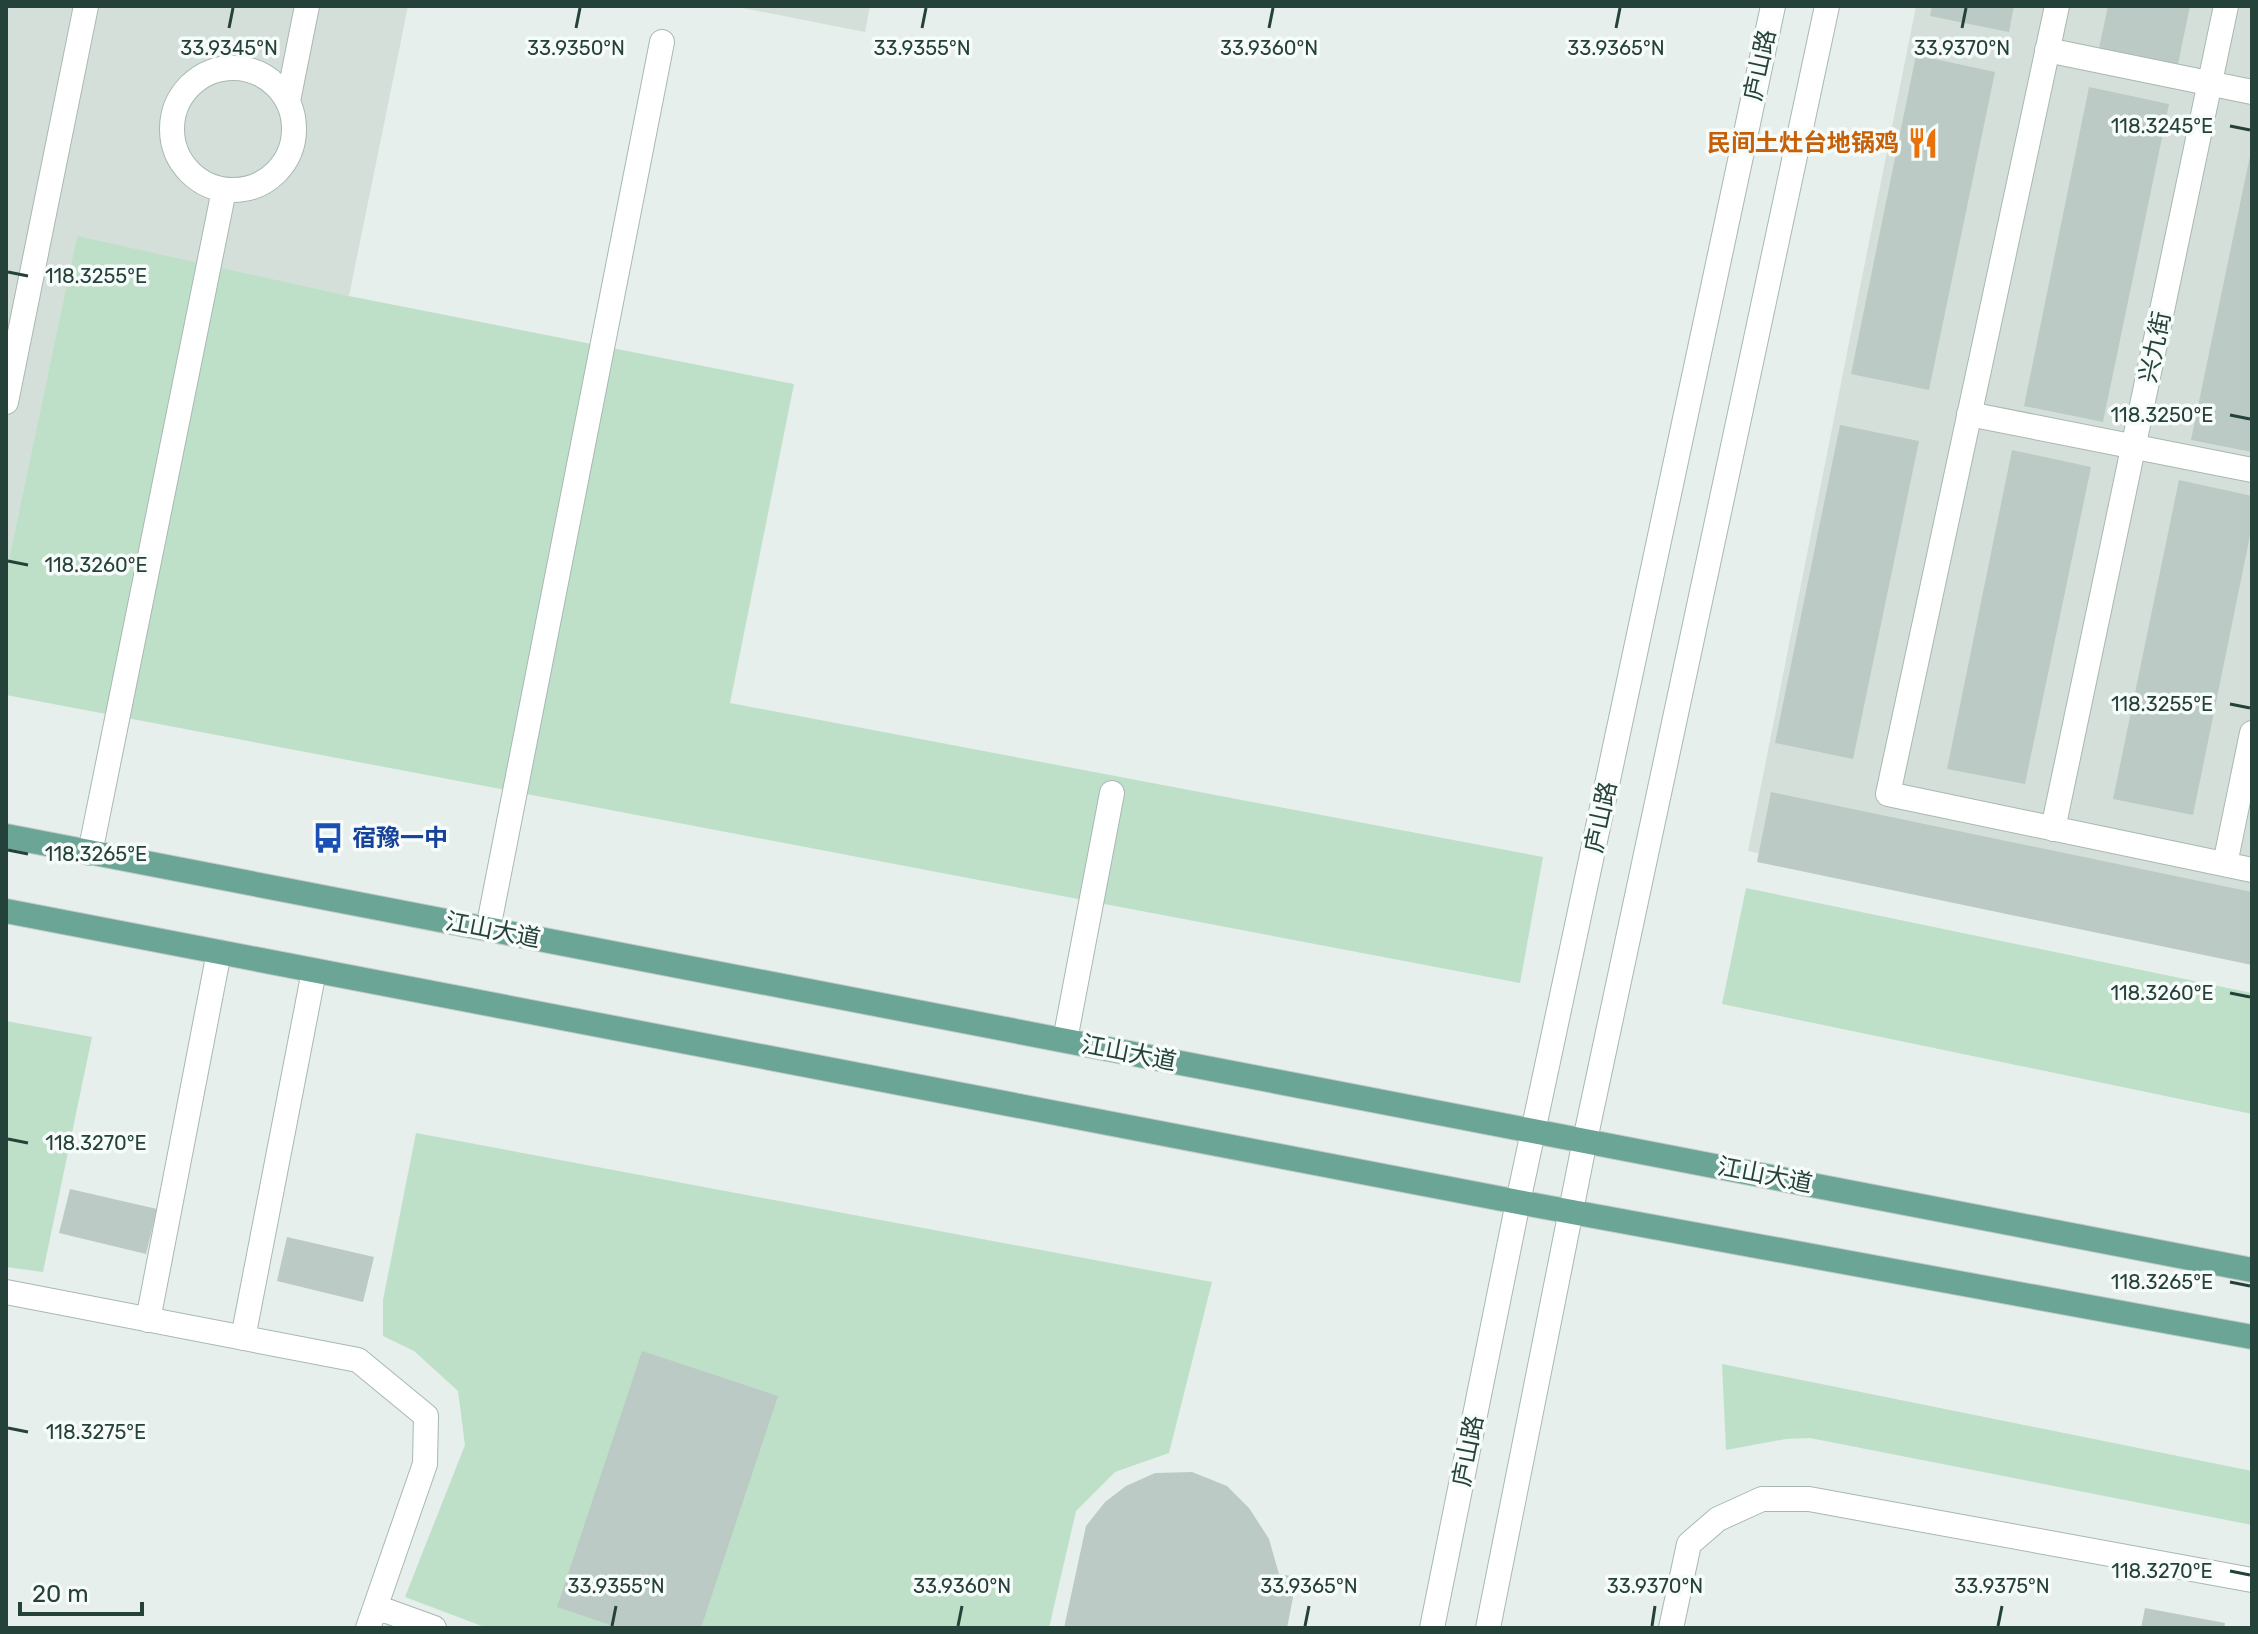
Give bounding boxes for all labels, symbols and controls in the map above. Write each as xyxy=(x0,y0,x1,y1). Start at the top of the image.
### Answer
street label: 庐山路 xyxy=(1739,27,1781,103)
text: 33.9345°N xyxy=(180,36,278,60)
text: 33.9350°N xyxy=(527,36,625,60)
text: 33.9355°N xyxy=(873,36,971,60)
text: 33.9360°N xyxy=(1220,36,1318,60)
text: 33.9365°N xyxy=(1567,36,1665,60)
text: 33.9370°N xyxy=(1914,36,2010,60)
text: 118.3245°E xyxy=(2111,114,2213,138)
restaurant icon: 民间土灶台地锅鸡 xyxy=(1906,126,1940,160)
place label: 民间土灶台地锅鸡 xyxy=(1707,129,1899,157)
text: 118.3255°E xyxy=(45,264,147,288)
street label: 兴九街 xyxy=(2134,309,2176,385)
text: 118.3250°E xyxy=(2111,403,2213,427)
text: 118.3260°E xyxy=(44,553,148,577)
text: 118.3255°E xyxy=(2111,692,2213,716)
street label: 庐山路 xyxy=(1580,779,1622,855)
bus stop icon: 宿豫一中 xyxy=(311,821,345,855)
place label: 宿豫一中 xyxy=(352,824,448,852)
text: 118.3265°E xyxy=(45,842,147,866)
street label: 江山大道 xyxy=(443,907,543,953)
text: 118.3260°E xyxy=(2110,981,2214,1005)
street label: 江山大道 xyxy=(1079,1030,1179,1076)
text: 118.3270°E xyxy=(45,1131,147,1155)
street label: 江山大道 xyxy=(1715,1152,1815,1198)
text: 118.3265°E xyxy=(2111,1270,2213,1294)
street label: 庐山路 xyxy=(1447,1413,1489,1489)
text: 118.3275°E xyxy=(46,1420,146,1444)
text: 118.3270°E xyxy=(2111,1559,2213,1583)
scale bar xyxy=(20,1566,142,1616)
text: 33.9355°N xyxy=(567,1574,665,1598)
text: 33.9360°N xyxy=(913,1574,1011,1598)
text: 33.9365°N xyxy=(1260,1574,1358,1598)
text: 33.9370°N xyxy=(1607,1574,1703,1598)
text: 33.9375°N xyxy=(1954,1574,2050,1598)
text: 20 m xyxy=(32,1580,89,1608)

